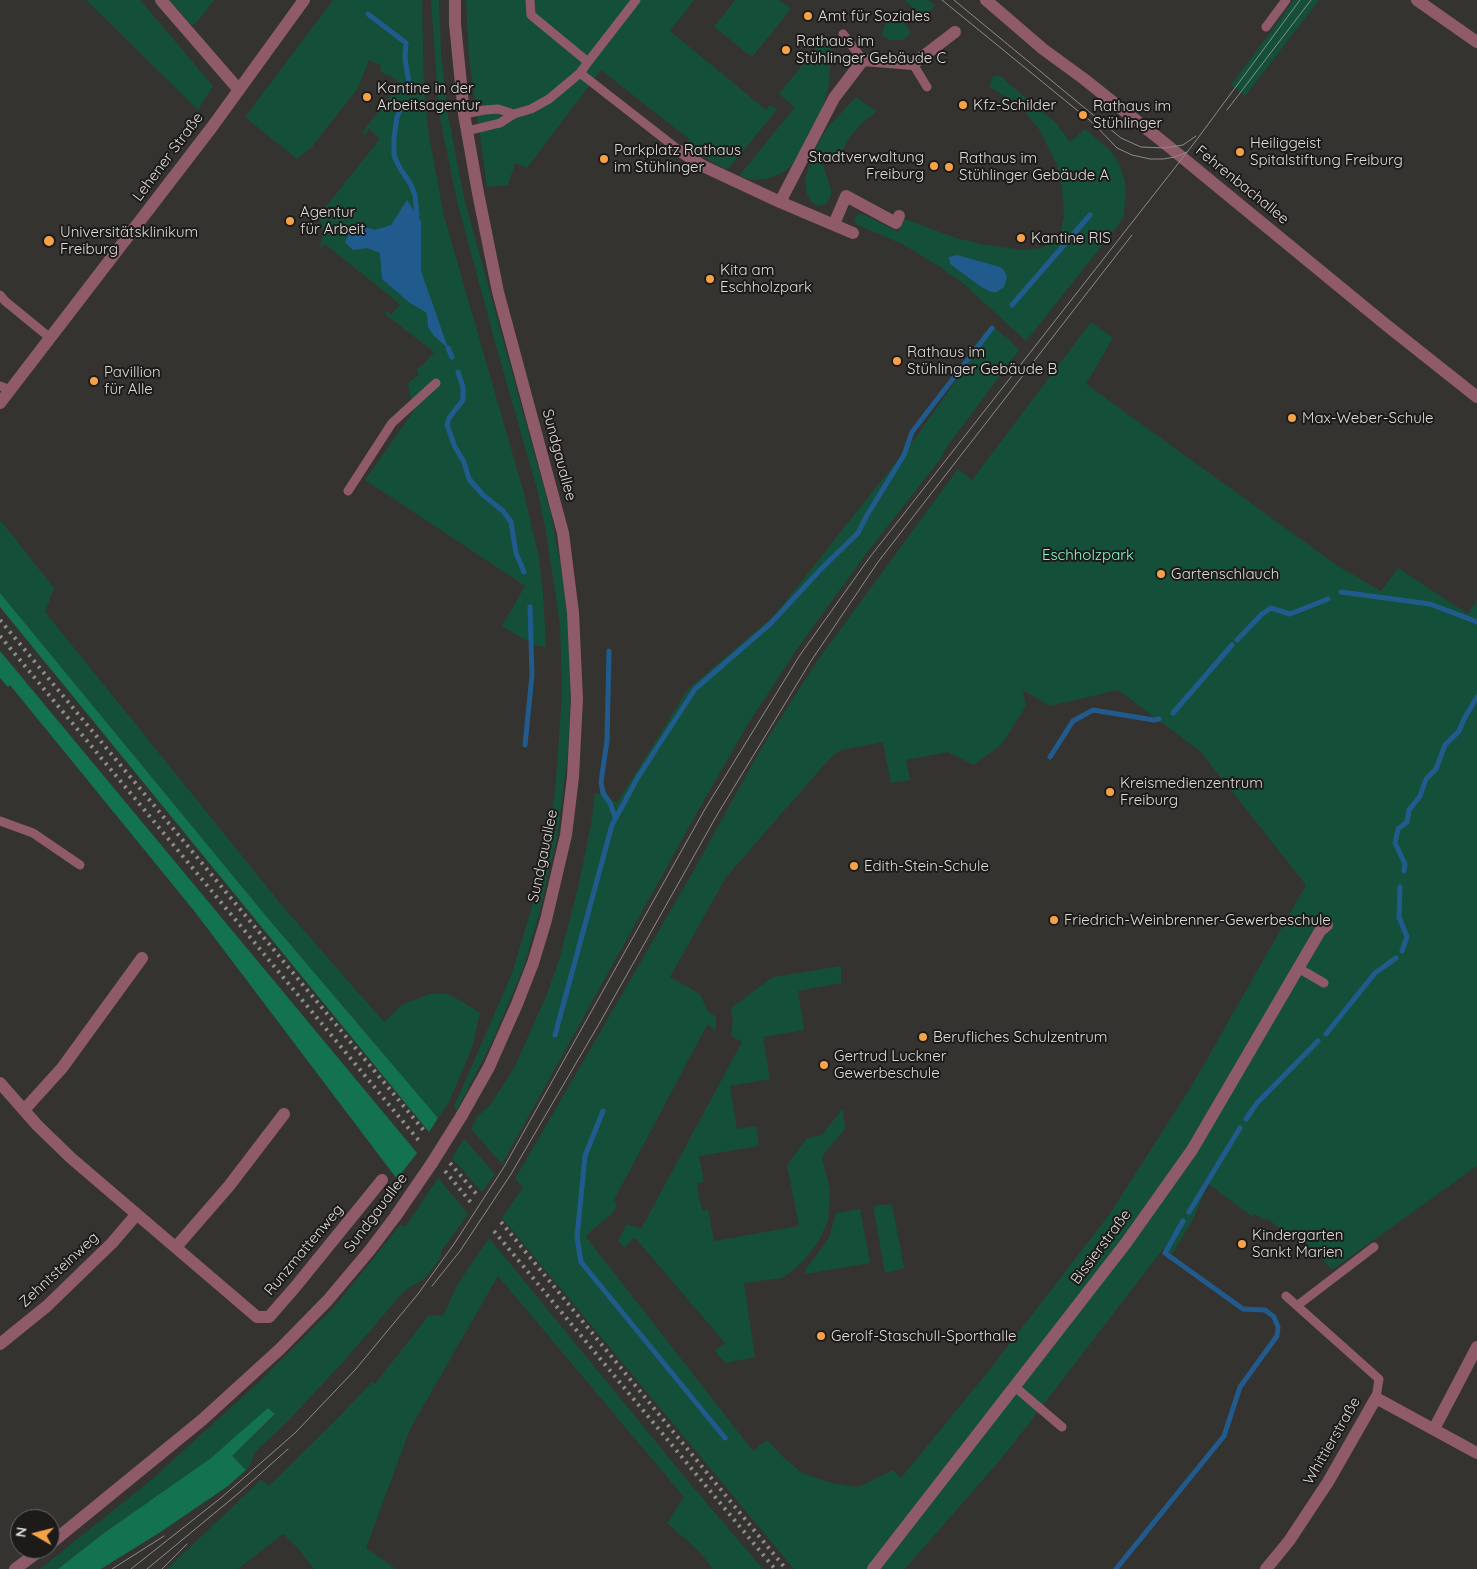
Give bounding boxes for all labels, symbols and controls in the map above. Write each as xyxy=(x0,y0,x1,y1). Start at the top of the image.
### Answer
place label: Amt für Soziales xyxy=(818,7,930,25)
marker: Amt für Soziales xyxy=(802,10,814,22)
place label: Rathaus im Stühlinger Gebäude C xyxy=(796,32,946,67)
marker: Rathaus im Stühlinger Gebäude C xyxy=(780,44,792,56)
place label: Kantine in der Arbeitsagentur xyxy=(377,79,480,114)
marker: Kantine in der Arbeitsagentur xyxy=(361,91,373,103)
place label: Kfz-Schilder xyxy=(973,96,1056,114)
place label: Rathaus im Stühlinger xyxy=(1093,97,1171,132)
marker: Kfz-Schilder xyxy=(957,99,969,111)
street label: Lehener Straße xyxy=(129,109,207,205)
marker: Rathaus im Stühlinger xyxy=(1077,109,1089,121)
place label: Heiliggeist Spitalstiftung Freiburg xyxy=(1250,134,1403,169)
place label: Parkplatz Rathaus im Stühlinger xyxy=(614,141,741,176)
street label: Fehrenbachallee xyxy=(1192,142,1292,228)
marker: Heiliggeist Spitalstiftung Freiburg xyxy=(1234,146,1246,158)
place label: Stadtverwaltung Freiburg xyxy=(809,148,924,183)
place label: Rathaus im Stühlinger Gebäude A xyxy=(959,149,1109,184)
marker: Parkplatz Rathaus im Stühlinger xyxy=(598,153,610,165)
marker: Stadtverwaltung Freiburg xyxy=(928,160,940,172)
marker: Rathaus im Stühlinger Gebäude A xyxy=(943,161,955,173)
place label: Agentur für Arbeit xyxy=(300,203,365,238)
marker: Agentur für Arbeit xyxy=(284,215,296,227)
place label: Universitätsklinikum Freiburg xyxy=(60,223,198,258)
place label: Kantine RIS xyxy=(1031,229,1111,247)
marker: Kantine RIS xyxy=(1015,232,1027,244)
marker: Universitätsklinikum Freiburg xyxy=(42,234,56,248)
place label: Kita am Eschholzpark xyxy=(720,261,812,296)
marker: Kita am Eschholzpark xyxy=(704,273,716,285)
place label: Rathaus im Stühlinger Gebäude B xyxy=(907,343,1057,378)
marker: Rathaus im Stühlinger Gebäude B xyxy=(891,355,903,367)
place label: Pavillion für Alle xyxy=(104,363,161,398)
marker: Pavillion für Alle xyxy=(88,375,100,387)
street label: Sundgauallee xyxy=(538,407,580,503)
place label: Max-Weber-Schule xyxy=(1302,409,1434,427)
marker: Max-Weber-Schule xyxy=(1286,412,1298,424)
park label: Eschholzpark xyxy=(1042,546,1134,564)
place label: Gartenschlauch xyxy=(1171,565,1279,583)
marker: Gartenschlauch xyxy=(1155,568,1167,580)
place label: Kreismedienzentrum Freiburg xyxy=(1120,774,1263,809)
marker: Kreismedienzentrum Freiburg xyxy=(1104,786,1116,798)
street label: Sundgauallee xyxy=(524,808,562,904)
place label: Edith-Stein-Schule xyxy=(864,857,989,875)
marker: Edith-Stein-Schule xyxy=(848,860,860,872)
place label: Friedrich-Weinbrenner-Gewerbeschule xyxy=(1064,911,1331,929)
marker: Friedrich-Weinbrenner-Gewerbeschule xyxy=(1048,914,1060,926)
place label: Berufliches Schulzentrum xyxy=(933,1028,1107,1046)
marker: Berufliches Schulzentrum xyxy=(917,1031,929,1043)
place label: Gertrud Luckner Gewerbeschule xyxy=(834,1047,946,1082)
marker: Gertrud Luckner Gewerbeschule xyxy=(818,1059,830,1071)
street label: Sundgauallee xyxy=(340,1170,412,1256)
street label: Runzmattenweg xyxy=(261,1201,347,1299)
street label: Bissierstraße xyxy=(1067,1206,1135,1288)
place label: Kindergarten Sankt Marien xyxy=(1252,1226,1343,1261)
street label: Zehntsteinweg xyxy=(16,1229,102,1311)
marker: Kindergarten Sankt Marien xyxy=(1236,1238,1248,1250)
place label: Gerolf-Staschull-Sporthalle xyxy=(831,1327,1017,1345)
marker: Gerolf-Staschull-Sporthalle xyxy=(815,1330,827,1342)
street label: Whittierstraße xyxy=(1300,1394,1364,1488)
north arrow xyxy=(10,1509,60,1559)
text: N xyxy=(12,1526,31,1538)

